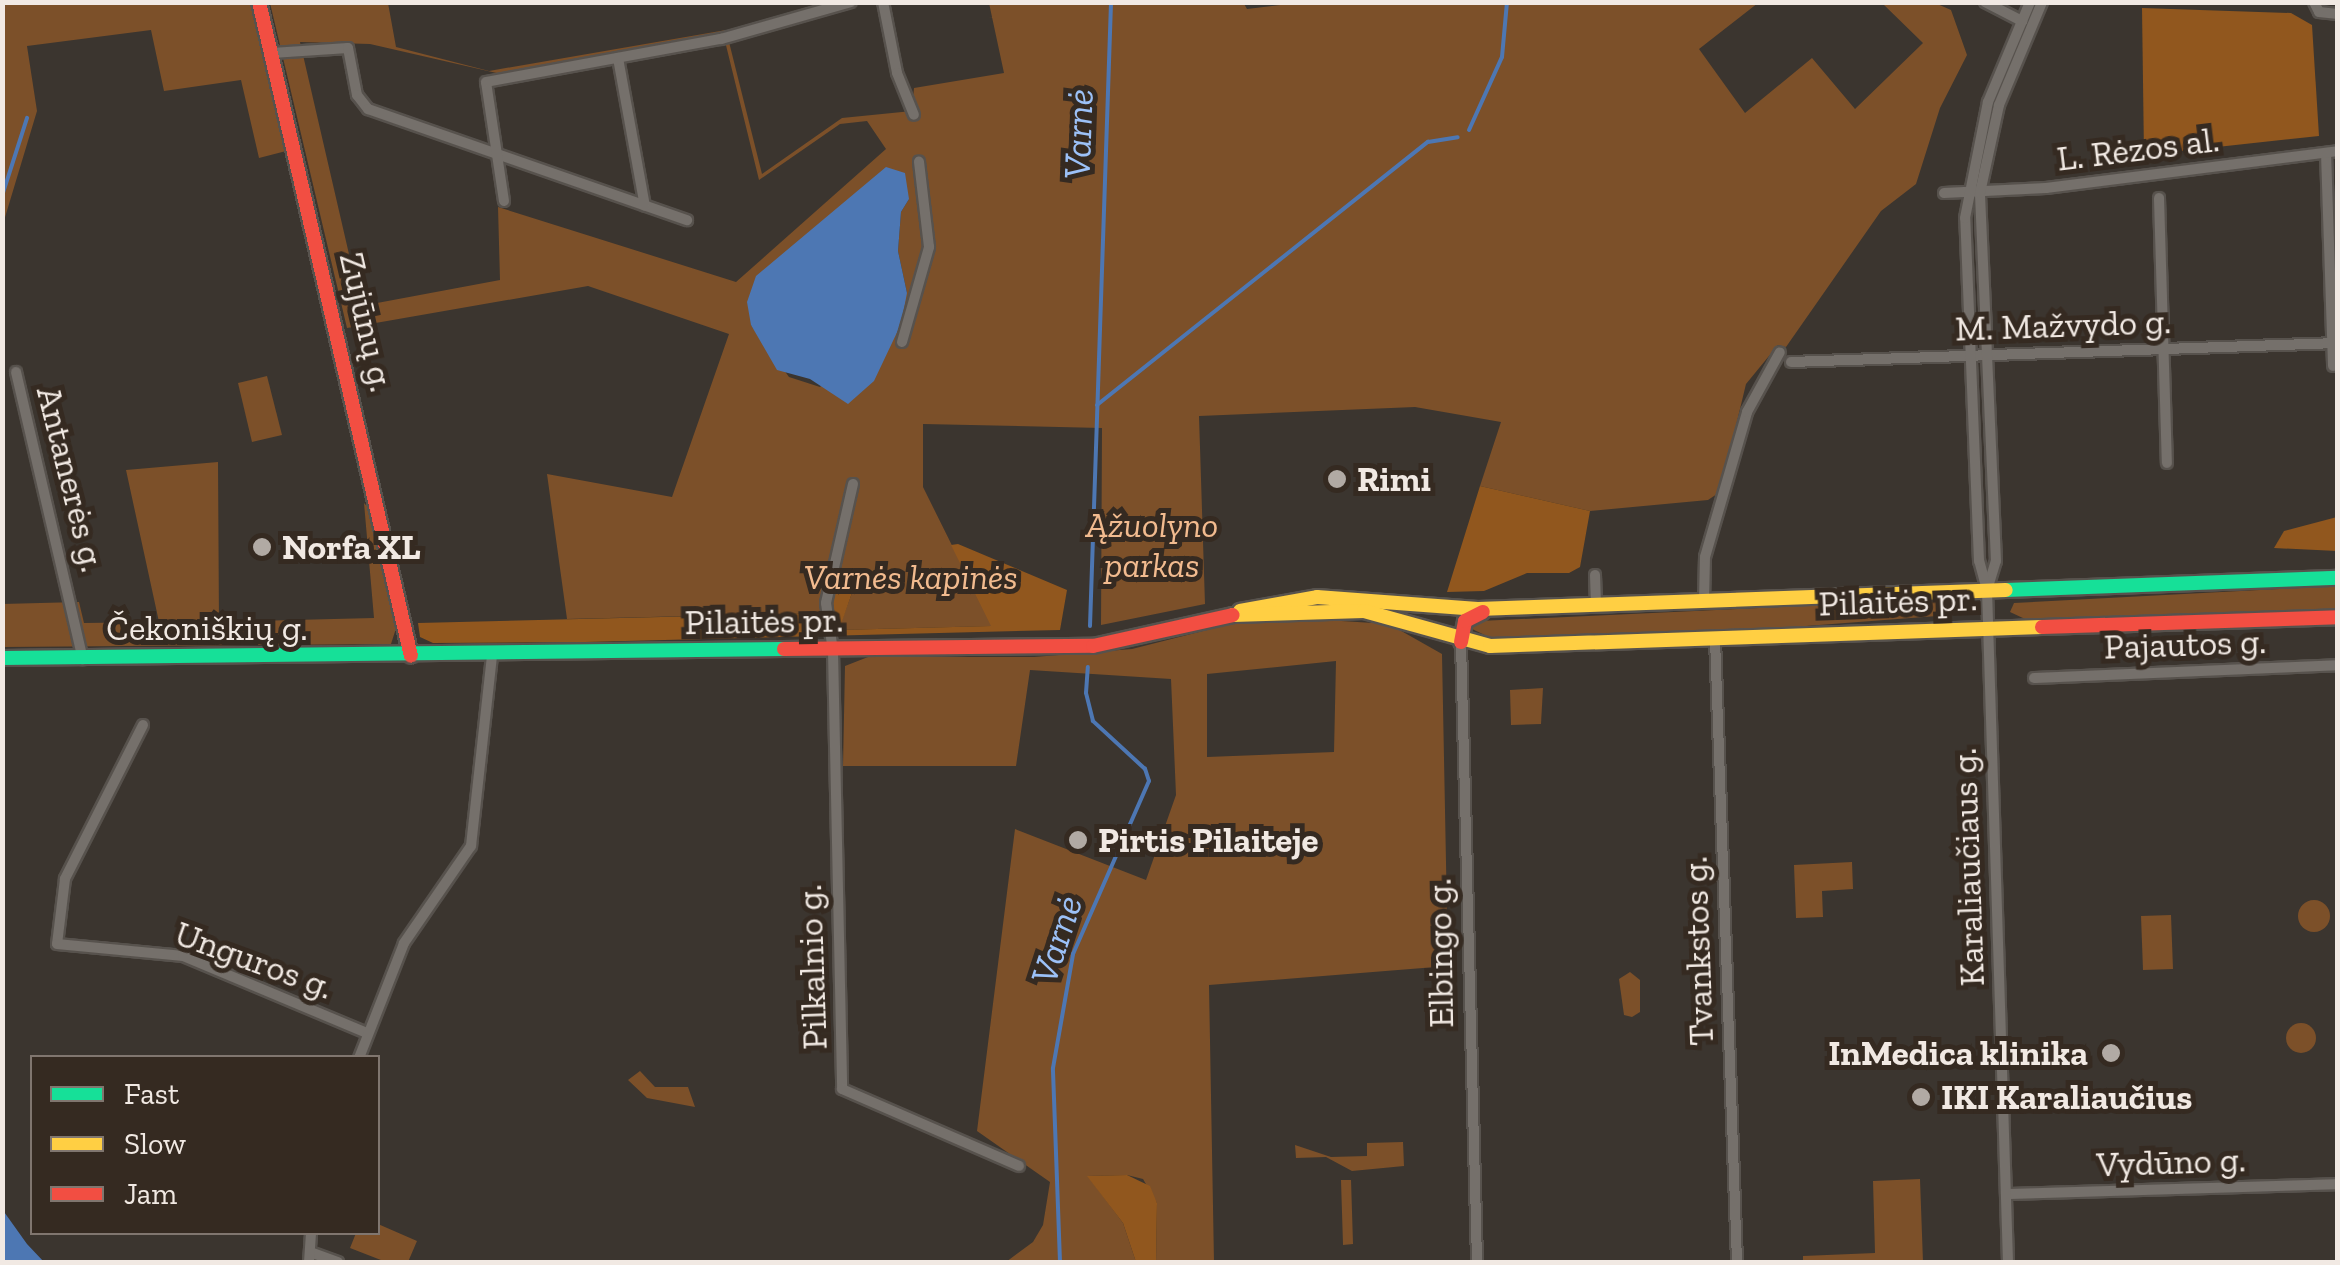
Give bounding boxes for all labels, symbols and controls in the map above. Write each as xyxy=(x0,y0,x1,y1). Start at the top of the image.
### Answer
water label: Varnė xyxy=(1055,88,1103,180)
street label: L. Rėzos al. xyxy=(2054,118,2222,180)
street label: Zujūnų g. xyxy=(331,248,403,396)
street label: M. Mažvydo g. xyxy=(1954,300,2172,350)
street label: Antanerės g. xyxy=(28,382,114,576)
place label: Rimi xyxy=(1357,458,1431,500)
marker: Rimi xyxy=(1326,468,1348,490)
park label: Ąžuolyno parkas xyxy=(1086,504,1218,586)
place label: Norfa XL xyxy=(282,526,421,568)
marker: Norfa XL xyxy=(251,536,273,558)
park label: Varnės kapinės xyxy=(804,556,1018,598)
street label: Pilaitės pr. xyxy=(1818,577,1978,625)
street label: Pilaitės pr. xyxy=(684,599,844,643)
street label: Čekoniškių g. xyxy=(106,607,308,649)
street label: Pajautos g. xyxy=(2103,620,2267,668)
street label: Karaliaučiaus g. xyxy=(1943,747,1993,987)
place label: Pirtis Pilaiteje xyxy=(1098,819,1318,861)
marker: Pirtis Pilaiteje xyxy=(1067,829,1089,851)
street label: Tvankstos g. xyxy=(1674,856,1722,1046)
street label: Elbingo g. xyxy=(1418,878,1462,1028)
street label: Pilkalnio g. xyxy=(788,884,836,1050)
water label: Varnė xyxy=(1021,890,1093,990)
street label: Unguros g. xyxy=(169,912,339,1008)
place label: InMedica klinika xyxy=(1828,1032,2088,1074)
marker: InMedica klinika xyxy=(2098,1040,2124,1066)
legend xyxy=(30,1055,380,1235)
text: Fast xyxy=(124,1076,179,1112)
place label: IKI Karaliaučius xyxy=(1941,1076,2192,1118)
marker: IKI Karaliaučius xyxy=(1910,1086,1932,1108)
text: Slow xyxy=(124,1126,186,1162)
street label: Vydūno g. xyxy=(2096,1138,2246,1186)
text: Jam xyxy=(124,1176,177,1212)

